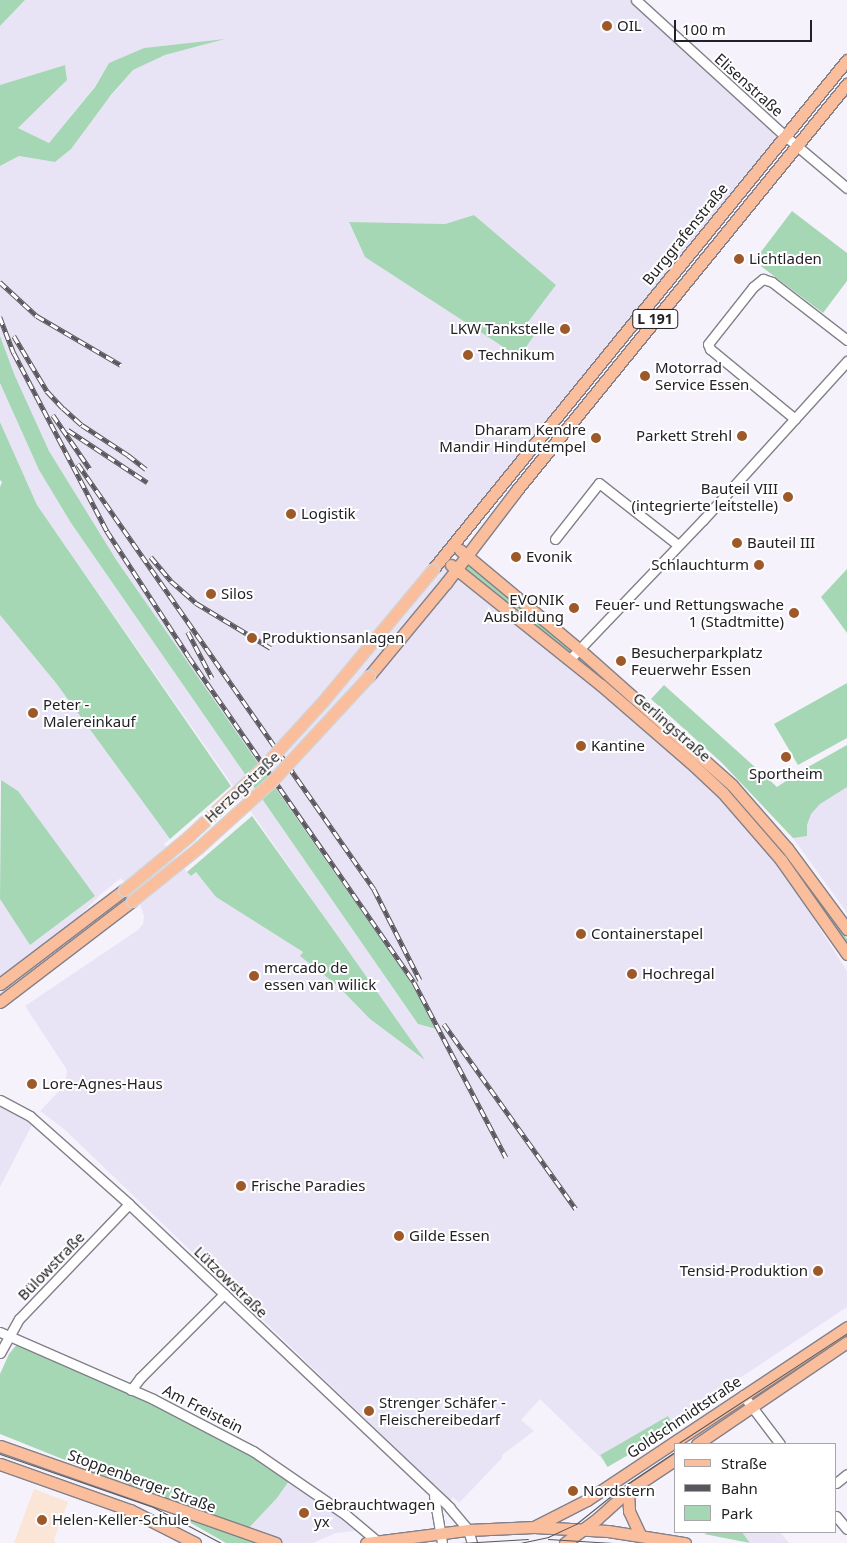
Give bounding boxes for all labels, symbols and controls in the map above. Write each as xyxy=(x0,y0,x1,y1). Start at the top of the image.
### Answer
scale bar xyxy=(677,10,814,42)
place label: OIL xyxy=(617,17,642,35)
text: 100 m xyxy=(682,19,726,39)
marker: OIL xyxy=(601,20,613,32)
street label: Elisenstraße xyxy=(711,50,787,120)
street label: Burggrafenstraße xyxy=(639,180,731,288)
place label: Lichtladen xyxy=(749,250,822,268)
marker: Lichtladen xyxy=(733,253,745,265)
road number: L 191 xyxy=(631,308,679,330)
place label: LKW Tankstelle xyxy=(450,320,555,338)
marker: LKW Tankstelle xyxy=(559,323,571,335)
place label: Technikum xyxy=(478,346,555,364)
marker: Technikum xyxy=(462,349,474,361)
place label: Motorrad Service Essen xyxy=(655,358,749,393)
marker: Motorrad Service Essen xyxy=(639,370,651,382)
place label: Dharam Kendre Mandir Hindutempel xyxy=(439,420,586,455)
place label: Parkett Strehl xyxy=(636,427,732,445)
marker: Parkett Strehl xyxy=(736,430,748,442)
marker: Dharam Kendre Mandir Hindutempel xyxy=(590,432,602,444)
place label: Bauteil VIII (integrierte leitstelle) xyxy=(631,479,778,514)
marker: Bauteil VIII (integrierte leitstelle) xyxy=(782,491,794,503)
place label: Logistik xyxy=(301,505,356,523)
marker: Logistik xyxy=(285,508,297,520)
place label: Bauteil III xyxy=(747,534,815,552)
marker: Bauteil III xyxy=(731,537,743,549)
place label: Evonik xyxy=(526,548,572,566)
marker: Evonik xyxy=(510,551,522,563)
place label: Schlauchturm xyxy=(651,556,749,574)
marker: Schlauchturm xyxy=(753,559,765,571)
place label: Silos xyxy=(221,585,253,603)
marker: Silos xyxy=(205,588,217,600)
place label: EVONIK Ausbildung xyxy=(484,590,564,625)
place label: Feuer- und Rettungswache 1 (Stadtmitte) xyxy=(595,595,784,630)
marker: EVONIK Ausbildung xyxy=(568,602,580,614)
marker: Feuer- und Rettungswache 1 (Stadtmitte) xyxy=(788,607,800,619)
place label: Produktionsanlagen xyxy=(262,629,404,647)
marker: Produktionsanlagen xyxy=(246,632,258,644)
place label: Besucherparkplatz Feuerwehr Essen xyxy=(631,643,763,678)
marker: Besucherparkplatz Feuerwehr Essen xyxy=(615,655,627,667)
street label: Gerlingstraße xyxy=(630,689,714,765)
place label: Peter - Malereinkauf xyxy=(43,695,136,730)
marker: Peter - Malereinkauf xyxy=(27,707,39,719)
place label: Kantine xyxy=(591,737,645,755)
marker: Kantine xyxy=(575,740,587,752)
street label: Herzogstraße xyxy=(201,748,283,826)
marker: Sportheim xyxy=(780,751,792,763)
place label: Sportheim xyxy=(749,765,823,783)
place label: Containerstapel xyxy=(591,925,703,943)
marker: Containerstapel xyxy=(575,928,587,940)
place label: mercado de essen van wilick xyxy=(264,958,376,993)
place label: Hochregal xyxy=(642,965,715,983)
marker: Hochregal xyxy=(626,968,638,980)
marker: mercado de essen van wilick xyxy=(248,970,260,982)
place label: Lore-Agnes-Haus xyxy=(42,1075,163,1093)
marker: Lore-Agnes-Haus xyxy=(26,1078,38,1090)
place label: Frische Paradies xyxy=(251,1177,365,1195)
marker: Frische Paradies xyxy=(235,1180,247,1192)
place label: Gilde Essen xyxy=(409,1227,490,1245)
street label: Bülowstraße xyxy=(14,1228,88,1304)
marker: Gilde Essen xyxy=(393,1230,405,1242)
street label: Lützowstraße xyxy=(191,1243,271,1321)
place label: Tensid-Produktion xyxy=(680,1262,808,1280)
marker: Tensid-Produktion xyxy=(812,1265,824,1277)
street label: Goldschmidtstraße xyxy=(623,1372,745,1462)
street label: Am Freistein xyxy=(160,1381,246,1437)
place label: Strenger Schäfer - Fleischereibedarf xyxy=(379,1393,506,1428)
marker: Strenger Schäfer - Fleischereibedarf xyxy=(363,1405,375,1417)
legend xyxy=(674,1443,837,1533)
street label: Stoppenberger Straße xyxy=(65,1446,219,1516)
text: Straße xyxy=(721,1453,767,1473)
text: Bahn xyxy=(721,1478,758,1498)
place label: Nordstern xyxy=(583,1482,655,1500)
marker: Nordstern xyxy=(567,1485,579,1497)
place label: Gebrauchtwagen yx xyxy=(314,1495,435,1530)
text: Park xyxy=(721,1503,753,1523)
marker: Gebrauchtwagen yx xyxy=(298,1507,310,1519)
place label: Helen-Keller-Schule xyxy=(52,1511,189,1529)
marker: Helen-Keller-Schule xyxy=(36,1514,48,1526)

